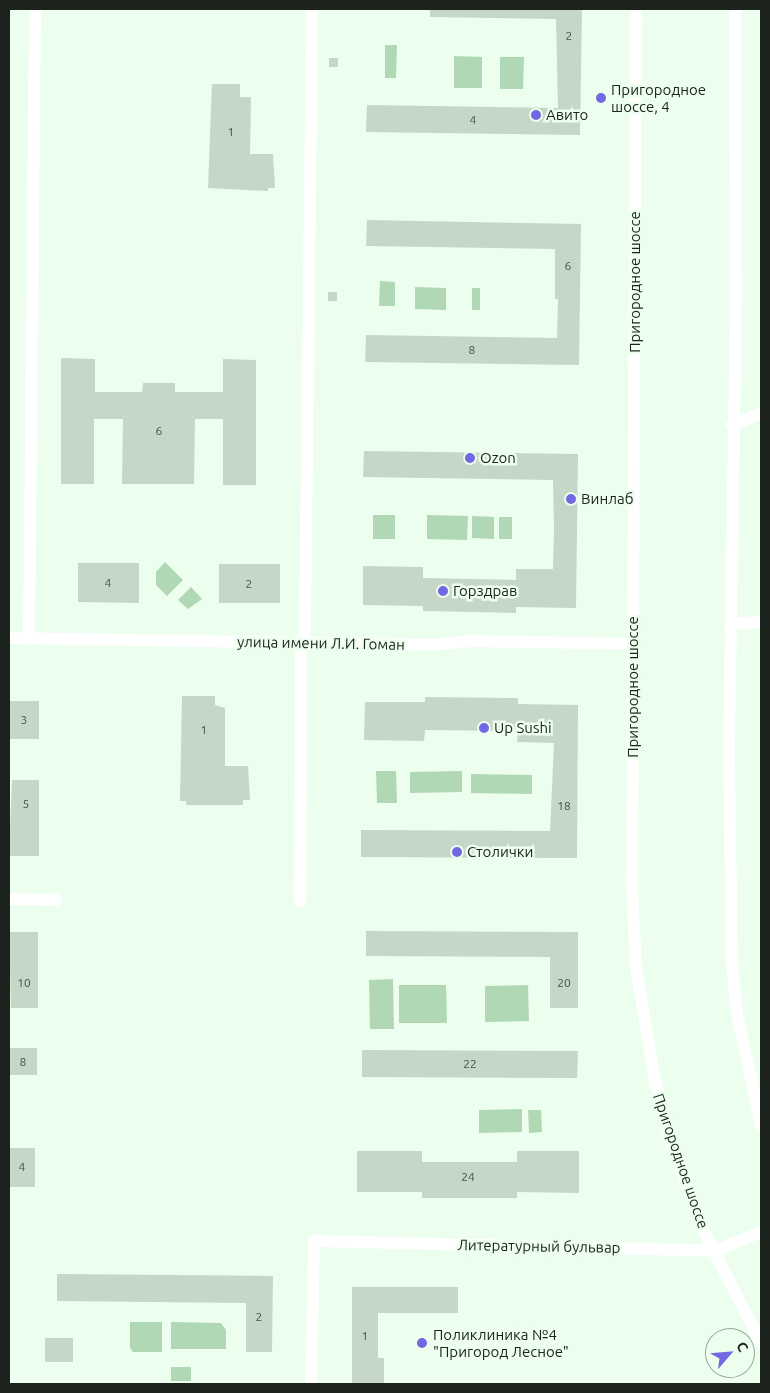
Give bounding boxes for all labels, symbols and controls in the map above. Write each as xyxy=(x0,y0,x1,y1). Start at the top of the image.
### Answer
house number: 2 xyxy=(566,29,572,43)
place label: Пригородное шоссе, 4 xyxy=(611,80,706,115)
marker: Пригородное шоссе, 4 xyxy=(595,92,607,104)
place label: Авито xyxy=(546,106,588,124)
marker: Авито xyxy=(530,109,542,121)
house number: 4 xyxy=(470,113,476,127)
house number: 1 xyxy=(228,125,234,139)
street label: Пригородное шоссе xyxy=(626,211,644,353)
house number: 6 xyxy=(565,259,571,273)
house number: 8 xyxy=(469,343,475,357)
house number: 6 xyxy=(156,424,162,438)
place label: Ozon xyxy=(480,449,516,467)
marker: Ozon xyxy=(464,452,476,464)
place label: Винлаб xyxy=(581,490,633,508)
marker: Винлаб xyxy=(565,493,577,505)
house number: 4 xyxy=(105,576,111,590)
house number: 2 xyxy=(246,577,252,591)
place label: Горздрав xyxy=(453,582,517,600)
marker: Горздрав xyxy=(437,585,449,597)
street label: Пригородное шоссе xyxy=(624,616,642,758)
street label: улица имени Л.И. Гоман xyxy=(237,633,405,653)
house number: 3 xyxy=(21,713,27,727)
place label: Up Sushi xyxy=(494,719,552,737)
marker: Up Sushi xyxy=(478,722,490,734)
house number: 1 xyxy=(201,723,207,737)
house number: 5 xyxy=(23,797,29,811)
house number: 18 xyxy=(557,799,571,813)
place label: Столички xyxy=(467,843,533,861)
marker: Столички xyxy=(451,846,463,858)
house number: 10 xyxy=(17,976,31,990)
house number: 20 xyxy=(557,976,571,990)
house number: 8 xyxy=(20,1055,26,1069)
house number: 22 xyxy=(463,1057,477,1071)
street label: Пригородное шоссе xyxy=(649,1091,713,1231)
house number: 4 xyxy=(19,1160,25,1174)
house number: 24 xyxy=(461,1170,475,1184)
street label: Литературный бульвар xyxy=(457,1236,621,1256)
house number: 2 xyxy=(256,1310,262,1324)
place label: Поликлиника №4 "Пригород Лесное" xyxy=(433,1325,569,1360)
north arrow xyxy=(705,1328,755,1378)
house number: 1 xyxy=(362,1329,368,1343)
marker: Поликлиника №4 "Пригород Лесное" xyxy=(415,1336,429,1350)
text: С xyxy=(733,1339,752,1354)

